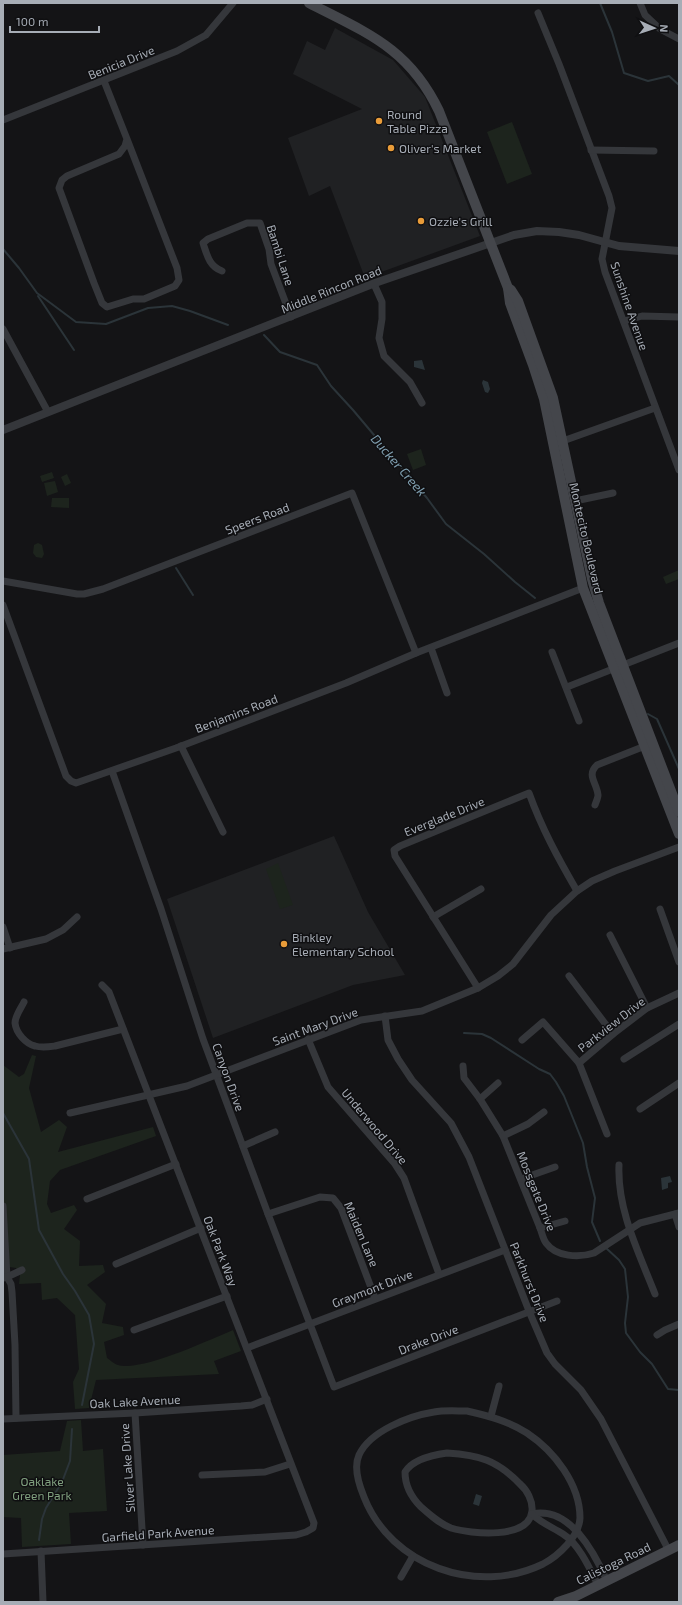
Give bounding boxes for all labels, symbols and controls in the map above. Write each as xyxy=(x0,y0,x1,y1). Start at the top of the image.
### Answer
scale bar xyxy=(10,8,99,34)
north arrow xyxy=(634,8,674,48)
text: 100 m xyxy=(16,14,48,28)
text: N xyxy=(658,24,671,33)
street label: Benicia Drive xyxy=(86,42,156,82)
place label: Round Table Pizza xyxy=(387,107,448,135)
marker: Round Table Pizza xyxy=(374,116,384,126)
place label: Oliver's Market xyxy=(399,141,482,155)
marker: Oliver's Market xyxy=(386,143,396,153)
place label: Ozzie's Grill xyxy=(429,214,493,228)
marker: Ozzie's Grill xyxy=(416,216,426,226)
street label: Bambi Lane xyxy=(265,223,297,287)
street label: Sunshine Avenue xyxy=(608,260,652,352)
street label: Middle Rincon Road xyxy=(279,262,383,316)
water label: Ducker Creek xyxy=(368,431,430,499)
street label: Montecito Boulevard xyxy=(567,481,607,595)
street label: Speers Road xyxy=(223,499,291,537)
street label: Benjamins Road xyxy=(193,691,280,736)
street label: Everglade Drive xyxy=(402,793,486,839)
place label: Binkley Elementary School xyxy=(292,930,395,958)
marker: Binkley Elementary School xyxy=(279,939,289,949)
street label: Parkview Drive xyxy=(575,994,647,1054)
street label: Saint Mary Drive xyxy=(270,1004,360,1048)
street label: Canyon Drive xyxy=(210,1041,248,1113)
street label: Underwood Drive xyxy=(339,1085,411,1167)
street label: Mossgate Drive xyxy=(515,1149,559,1233)
street label: Maiden Lane xyxy=(342,1199,382,1269)
street label: Oak Park Way xyxy=(201,1214,241,1289)
street label: Parkhurst Drive xyxy=(508,1240,552,1324)
street label: Graymont Drive xyxy=(330,1266,414,1310)
street label: Drake Drive xyxy=(396,1321,460,1357)
street label: Oak Lake Avenue xyxy=(89,1392,181,1410)
street label: Silver Lake Drive xyxy=(117,1423,137,1513)
park label: Oaklake Green Park xyxy=(12,1474,72,1502)
street label: Garfield Park Avenue xyxy=(101,1522,215,1544)
street label: Calistoga Road xyxy=(574,1539,652,1587)

